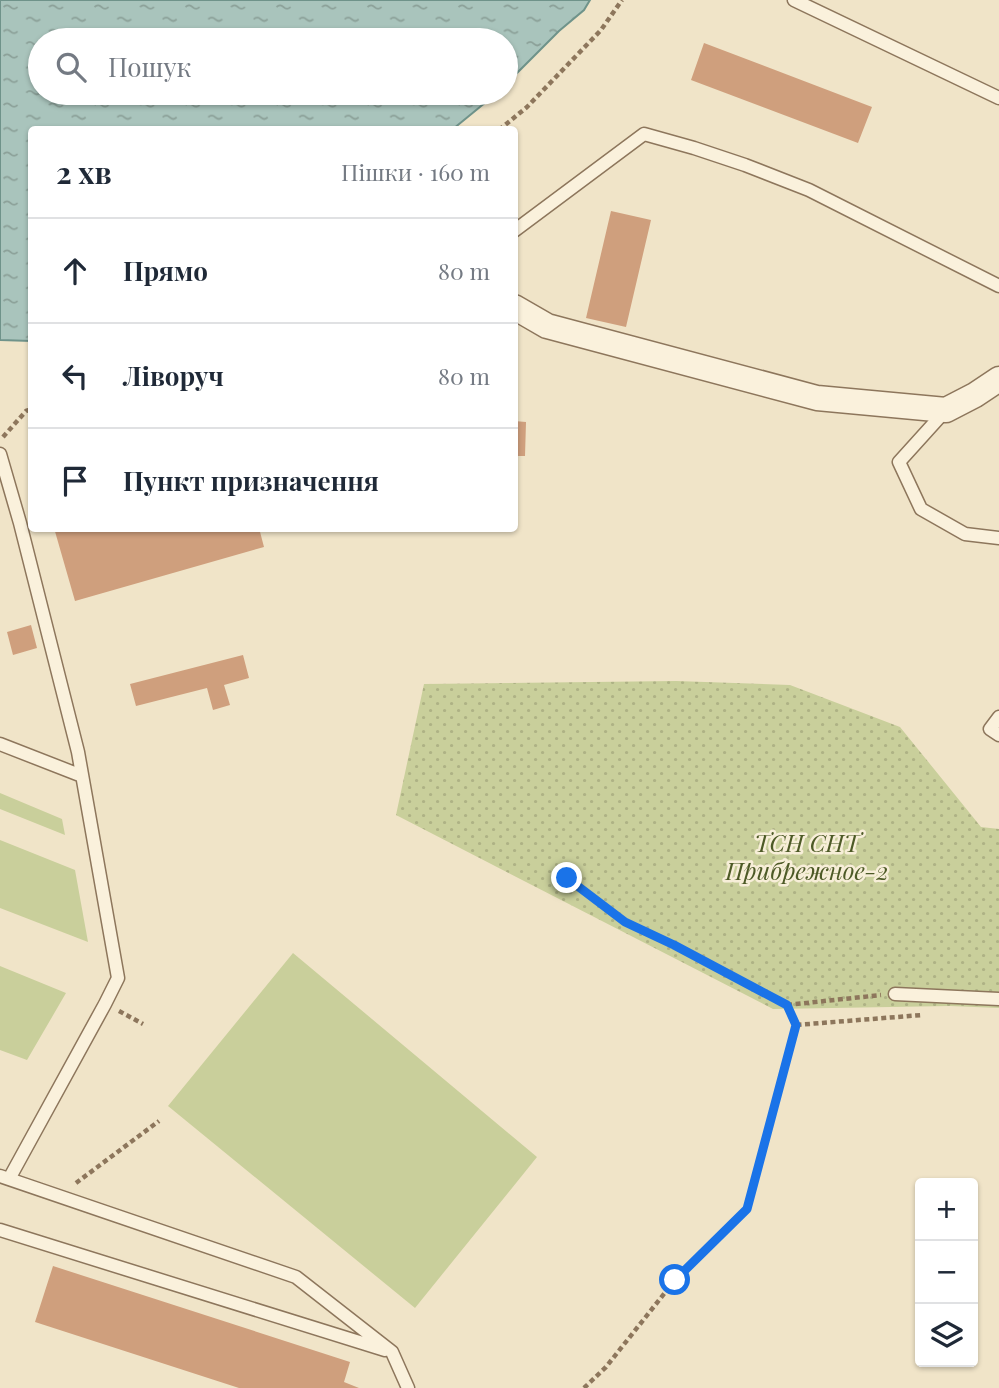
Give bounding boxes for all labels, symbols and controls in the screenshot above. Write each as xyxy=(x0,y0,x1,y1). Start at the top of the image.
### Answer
search box xyxy=(28,28,518,105)
icon: search xyxy=(52,48,90,86)
text: Пошук xyxy=(108,49,191,84)
text: 2 хв xyxy=(56,152,112,192)
text: Пішки · 160 m xyxy=(341,156,490,187)
icon: ahead xyxy=(56,252,94,290)
text: Прямо xyxy=(123,253,208,288)
text: 80 m xyxy=(438,255,490,286)
icon: left xyxy=(56,357,94,395)
text: Ліворуч xyxy=(123,358,224,393)
text: 80 m xyxy=(438,360,490,391)
icon: arrive xyxy=(56,462,94,500)
text: Пункт призначення xyxy=(123,463,379,498)
park label: ТСН СНТ Прибрежное-2 xyxy=(724,826,889,886)
route end xyxy=(551,862,582,893)
map controls xyxy=(915,1178,978,1367)
button: + xyxy=(915,1178,978,1241)
button: − xyxy=(915,1241,978,1304)
route start xyxy=(659,1264,690,1295)
button: layers xyxy=(915,1304,978,1367)

